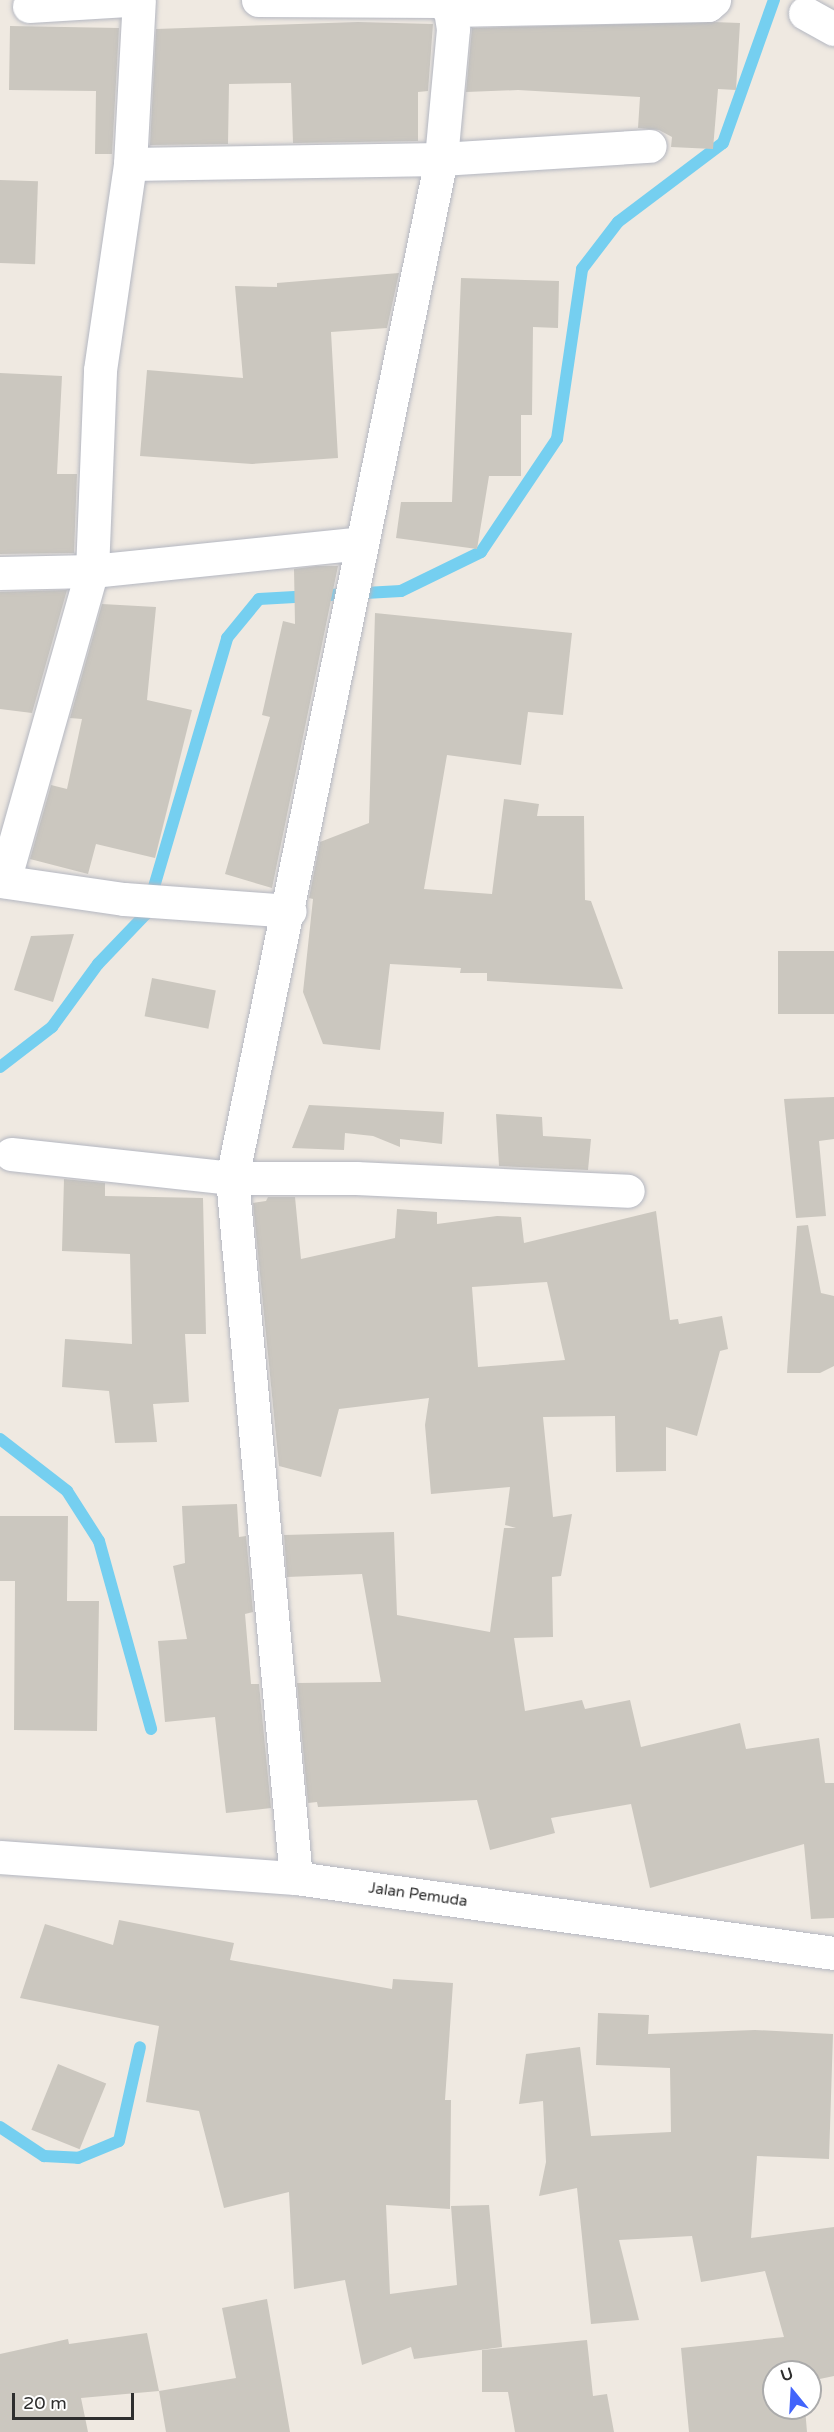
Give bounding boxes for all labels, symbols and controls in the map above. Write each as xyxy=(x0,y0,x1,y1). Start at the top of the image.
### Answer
street label: Jalan Pemuda xyxy=(367,1879,469,1911)
north arrow xyxy=(762,2360,822,2420)
text: U xyxy=(778,2363,796,2386)
scale bar xyxy=(15,2381,136,2419)
text: 20 m xyxy=(23,2392,67,2414)

